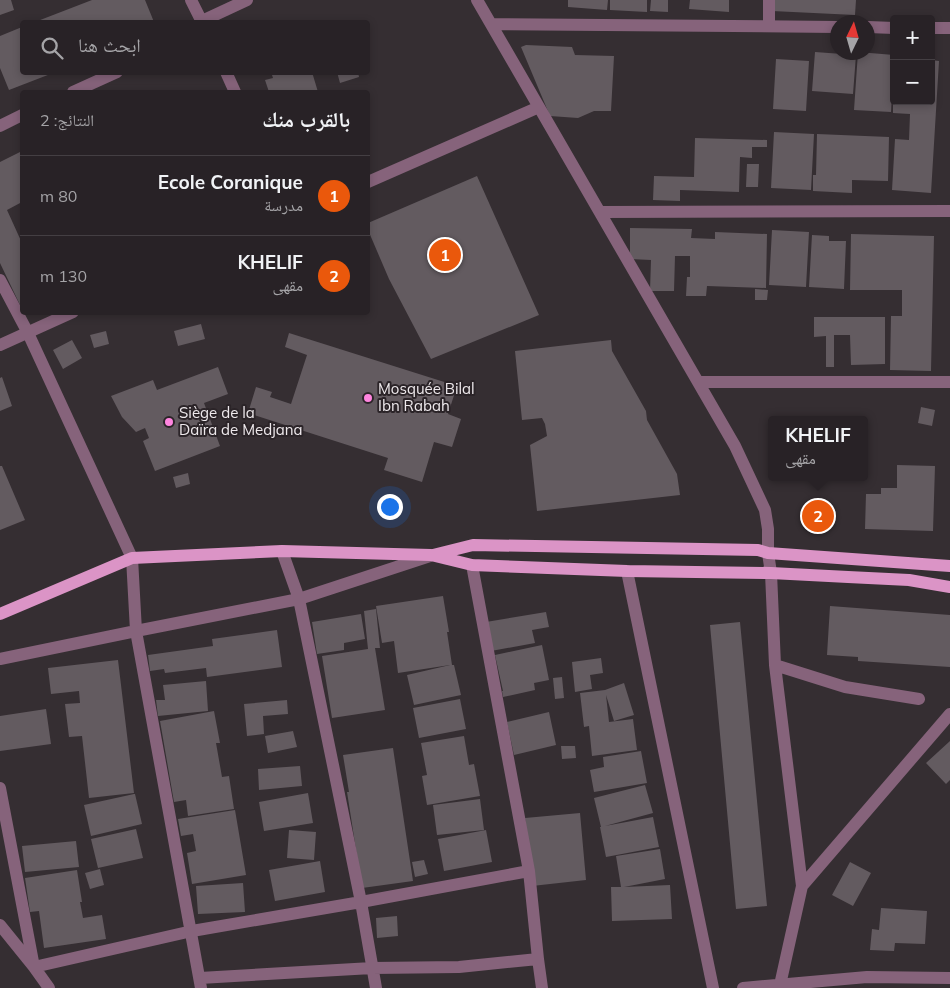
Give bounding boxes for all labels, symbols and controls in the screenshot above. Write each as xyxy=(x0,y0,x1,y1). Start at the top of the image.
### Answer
north arrow xyxy=(830,15,875,60)
map controls xyxy=(890,15,935,105)
button: + xyxy=(890,15,935,60)
search box xyxy=(20,20,370,75)
text: ابحث هنا xyxy=(78,33,141,57)
icon: search xyxy=(38,34,66,62)
button: − xyxy=(890,60,935,105)
text: بالقرب منك xyxy=(262,106,350,132)
text: النتائج: 2 xyxy=(40,110,94,130)
text: Ecole Coranique xyxy=(158,170,303,194)
text: 80 m xyxy=(40,186,77,206)
text: 1 xyxy=(329,186,339,206)
text: مدرسة xyxy=(264,195,303,215)
pin: 1 xyxy=(429,236,461,274)
text: KHELIF xyxy=(237,250,303,274)
text: 130 m xyxy=(40,266,87,286)
text: 2 xyxy=(329,266,339,286)
text: مقهى xyxy=(272,275,303,295)
place label: Mosquée Bilal Ibn Rabah xyxy=(378,379,475,415)
marker: Mosquée Bilal Ibn Rabah xyxy=(362,392,374,404)
place label: Siège de la Daïra de Medjana xyxy=(179,403,303,439)
marker: Siège de la Daïra de Medjana xyxy=(163,416,175,428)
popup xyxy=(768,416,868,481)
text: KHELIF xyxy=(785,423,851,447)
text: مقهى xyxy=(785,448,816,468)
your location xyxy=(377,494,403,520)
pin: 2 xyxy=(802,497,834,535)

